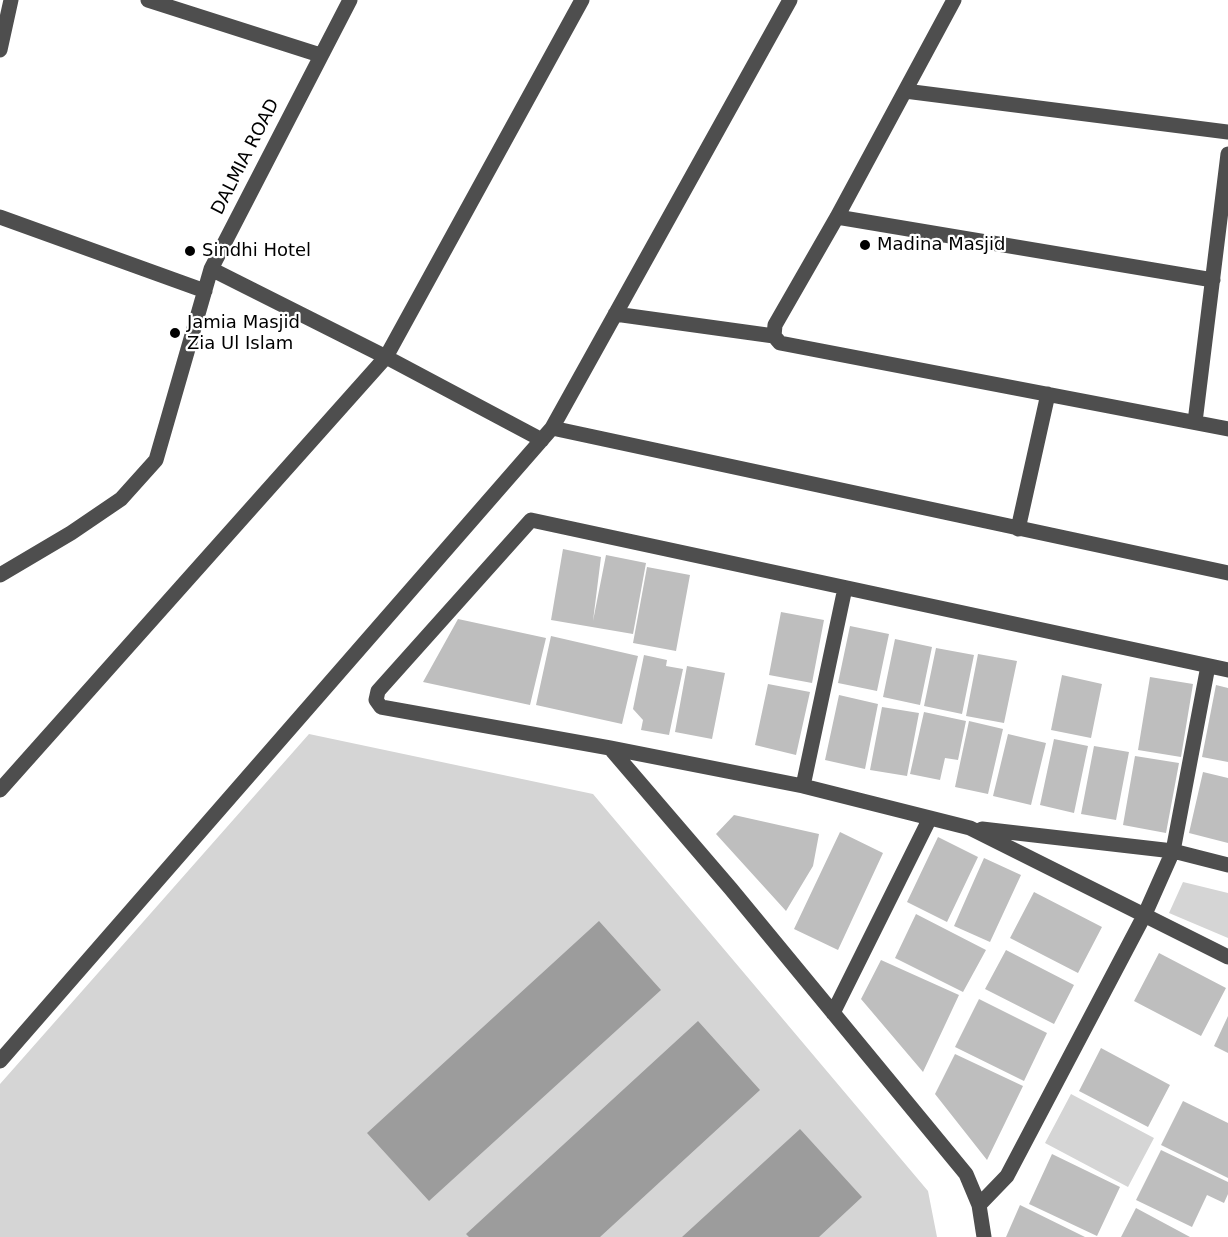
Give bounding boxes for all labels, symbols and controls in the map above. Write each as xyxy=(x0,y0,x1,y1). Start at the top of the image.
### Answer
street label: DALMIA ROAD xyxy=(207,95,285,219)
place label: Madina Masjid xyxy=(877,234,1006,256)
marker: Madina Masjid xyxy=(858,238,872,252)
place label: Sindhi Hotel xyxy=(202,240,311,262)
marker: Sindhi Hotel xyxy=(183,244,197,258)
place label: Jamia Masjid Zia Ul Islam xyxy=(187,312,300,354)
marker: Jamia Masjid Zia Ul Islam xyxy=(168,326,182,340)

